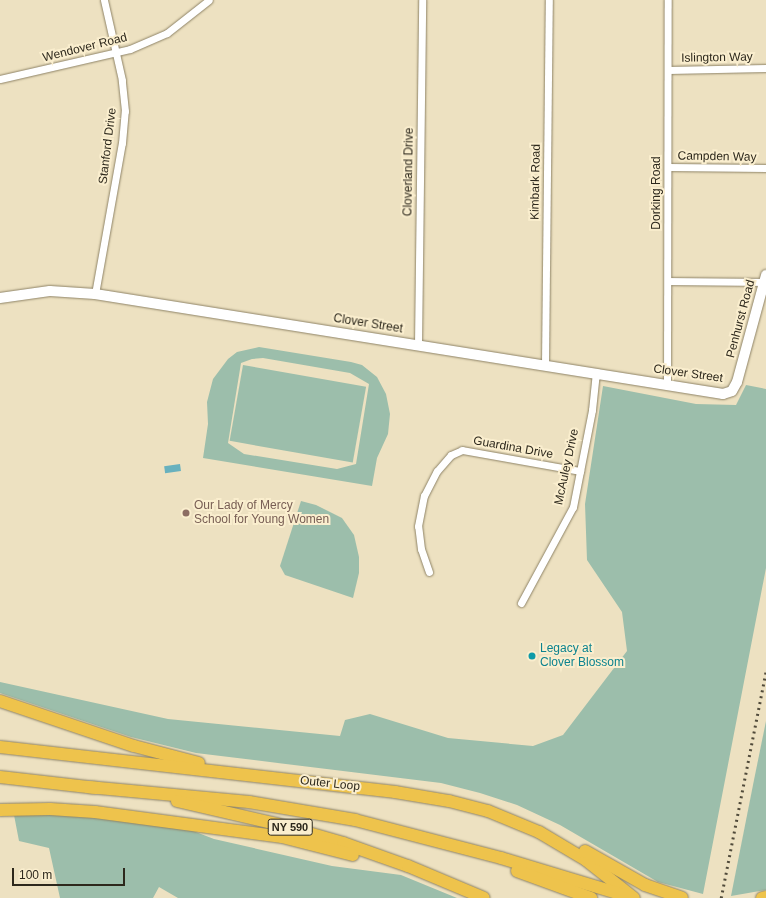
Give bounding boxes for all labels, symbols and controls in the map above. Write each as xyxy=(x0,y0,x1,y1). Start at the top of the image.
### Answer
street label: Wendover Road xyxy=(41,31,129,65)
street label: Islington Way xyxy=(681,50,753,66)
street label: Stanford Drive xyxy=(96,107,120,185)
street label: Cloverland Drive xyxy=(401,128,417,216)
street label: Kimbark Road xyxy=(528,144,544,220)
street label: Campden Way xyxy=(677,149,757,165)
street label: Dorking Road xyxy=(650,156,664,230)
street label: Penhurst Road xyxy=(724,278,758,360)
street label: Clover Street xyxy=(332,311,404,337)
street label: Clover Street xyxy=(652,362,724,386)
street label: McAuley Drive xyxy=(552,428,582,506)
street label: Guardina Drive xyxy=(472,434,554,462)
place label: Our Lady of Mercy School for Young Women xyxy=(194,499,329,527)
marker: Our Lady of Mercy School for Young Women xyxy=(181,508,191,518)
place label: Legacy at Clover Blossom xyxy=(540,642,624,670)
marker: Legacy at Clover Blossom xyxy=(527,651,537,661)
street label: Outer Loop xyxy=(299,774,361,794)
road number: NY 590 xyxy=(267,818,313,836)
scale bar xyxy=(14,860,127,886)
text: 100 m xyxy=(19,868,52,882)

